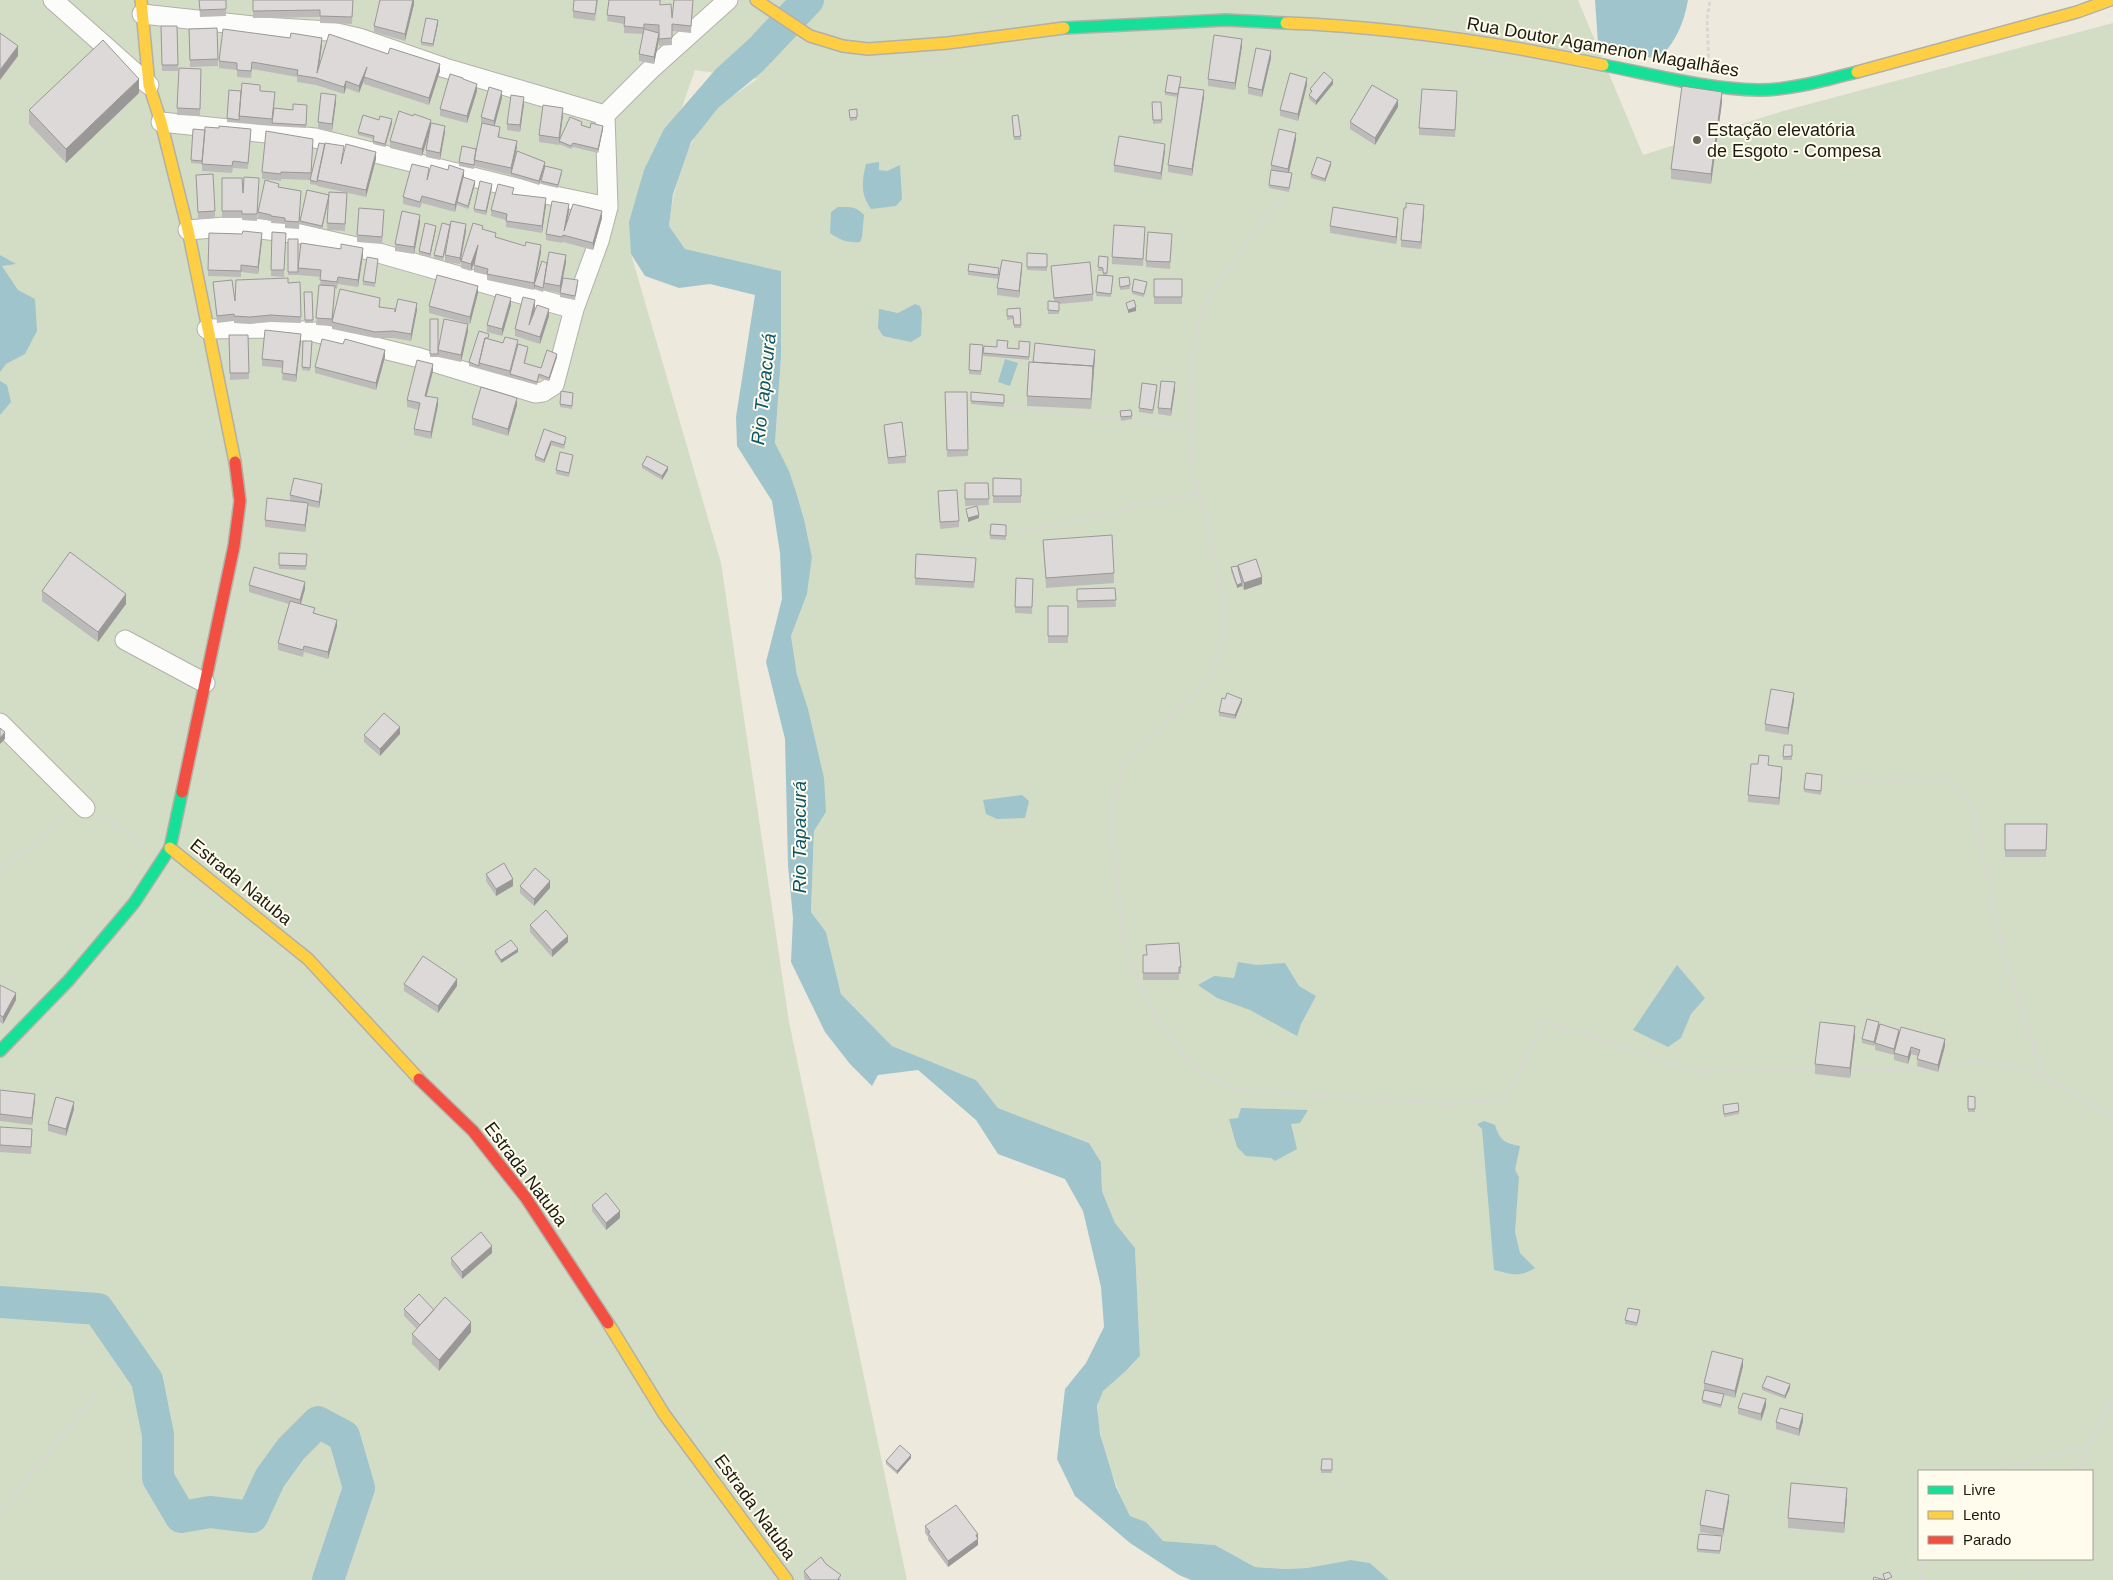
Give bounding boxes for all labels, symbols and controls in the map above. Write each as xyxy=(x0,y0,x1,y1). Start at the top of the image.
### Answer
street label: Rua Doutor Agamenon Magalhães xyxy=(1465,13,1741,81)
place label: Estação elevatória de Esgoto - Compesa xyxy=(1707,120,1882,161)
marker: Estação elevatória de Esgoto - Compesa xyxy=(1691,134,1703,146)
water label: Rio Tapacurá xyxy=(747,332,780,446)
water label: Rio Tapacurá xyxy=(789,781,810,893)
street label: Estrada Natuba xyxy=(186,835,297,930)
street label: Estrada Natuba xyxy=(480,1118,572,1231)
street label: Estrada Natuba xyxy=(710,1451,800,1564)
legend xyxy=(1918,1470,2093,1560)
text: Livre xyxy=(1963,1481,1996,1498)
text: Lento xyxy=(1963,1506,2001,1523)
text: Parado xyxy=(1963,1531,2011,1548)

